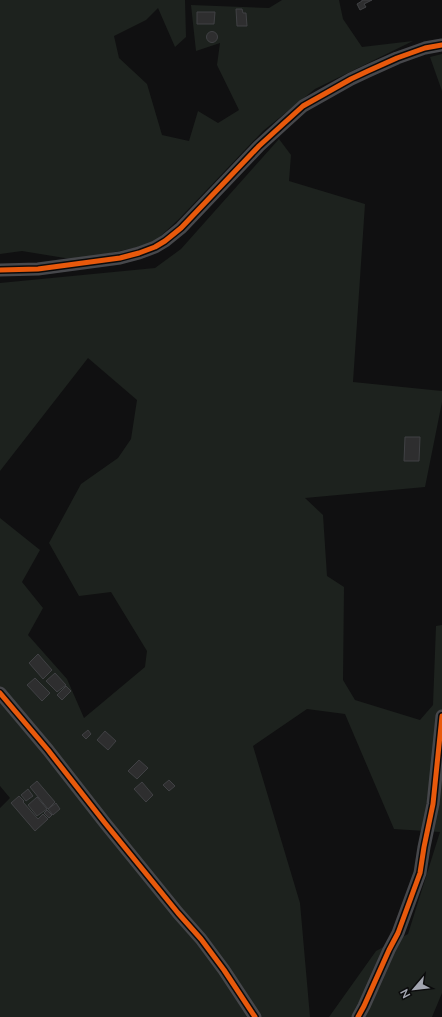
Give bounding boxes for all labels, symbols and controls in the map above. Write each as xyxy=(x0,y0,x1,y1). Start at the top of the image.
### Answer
north arrow xyxy=(394,969,434,1009)
text: N xyxy=(397,987,412,1001)

